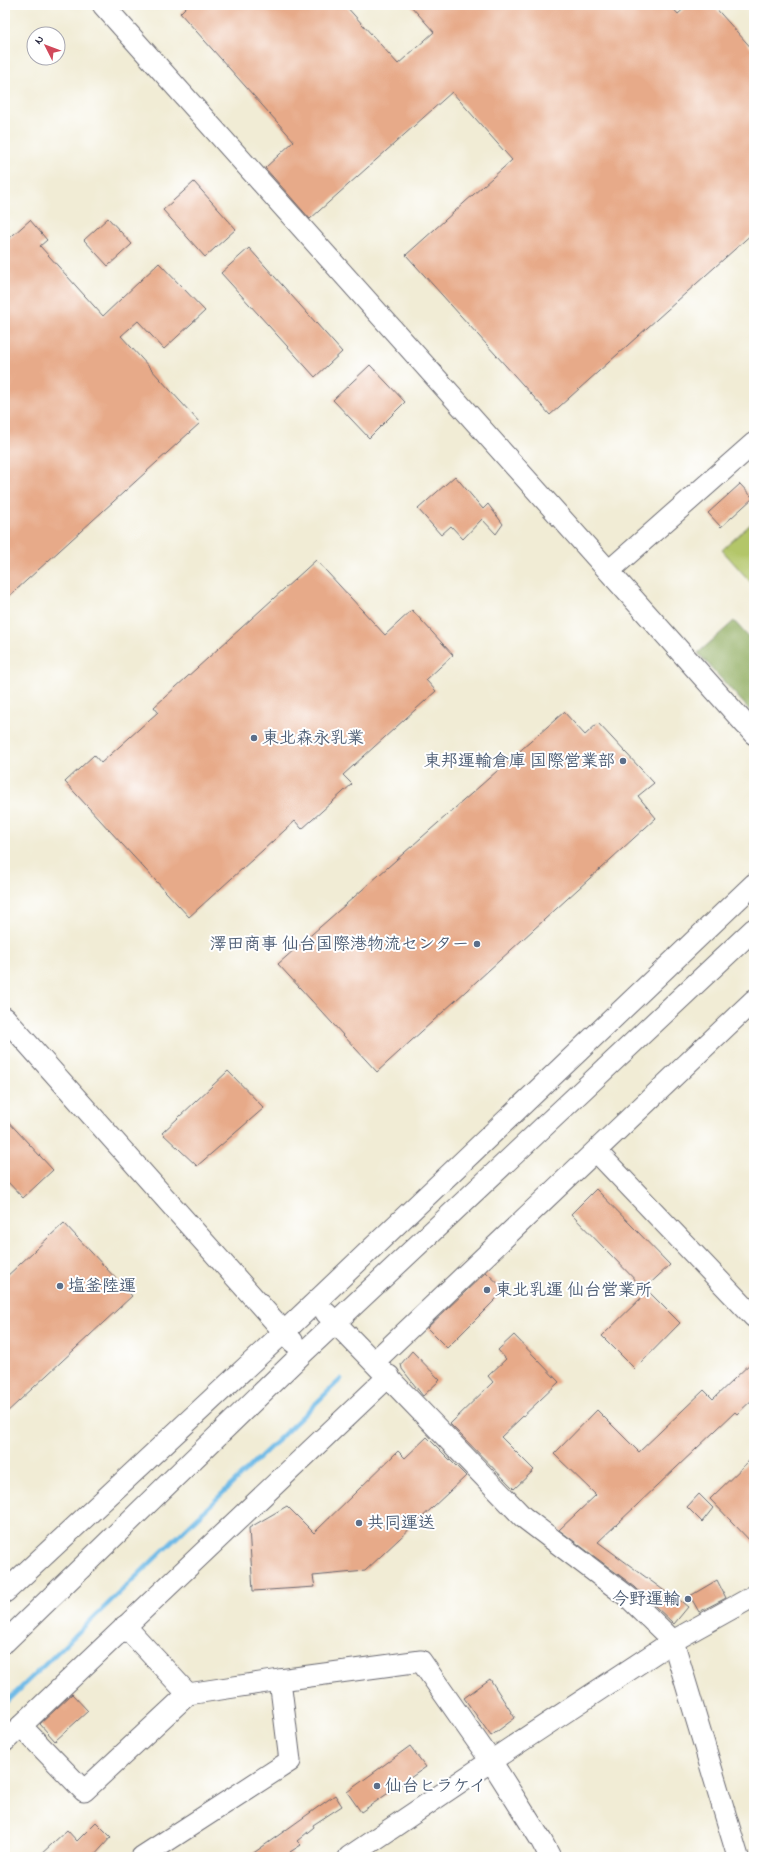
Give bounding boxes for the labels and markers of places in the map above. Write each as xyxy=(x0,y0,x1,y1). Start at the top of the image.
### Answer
place label: 東北森永乳業 xyxy=(262,726,364,751)
marker: 東北森永乳業 xyxy=(249,733,259,743)
place label: 東邦運輸倉庫 国際営業部 xyxy=(424,749,615,774)
marker: 東邦運輸倉庫 国際営業部 xyxy=(618,756,628,766)
place label: 澤田商事 仙台国際港物流センター xyxy=(210,932,469,957)
marker: 澤田商事 仙台国際港物流センター xyxy=(472,939,482,949)
place label: 塩釜陸運 xyxy=(68,1274,136,1299)
place label: 東北乳運 仙台営業所 xyxy=(495,1278,652,1303)
marker: 塩釜陸運 xyxy=(55,1281,65,1291)
marker: 東北乳運 仙台営業所 xyxy=(482,1285,492,1295)
place label: 共同運送 xyxy=(367,1511,435,1536)
marker: 共同運送 xyxy=(354,1518,364,1528)
place label: 今野運輸 xyxy=(612,1587,681,1612)
marker: 今野運輸 xyxy=(683,1594,693,1604)
place label: 仙台ヒラケイ xyxy=(385,1774,486,1799)
marker: 仙台ヒラケイ xyxy=(372,1781,382,1791)

